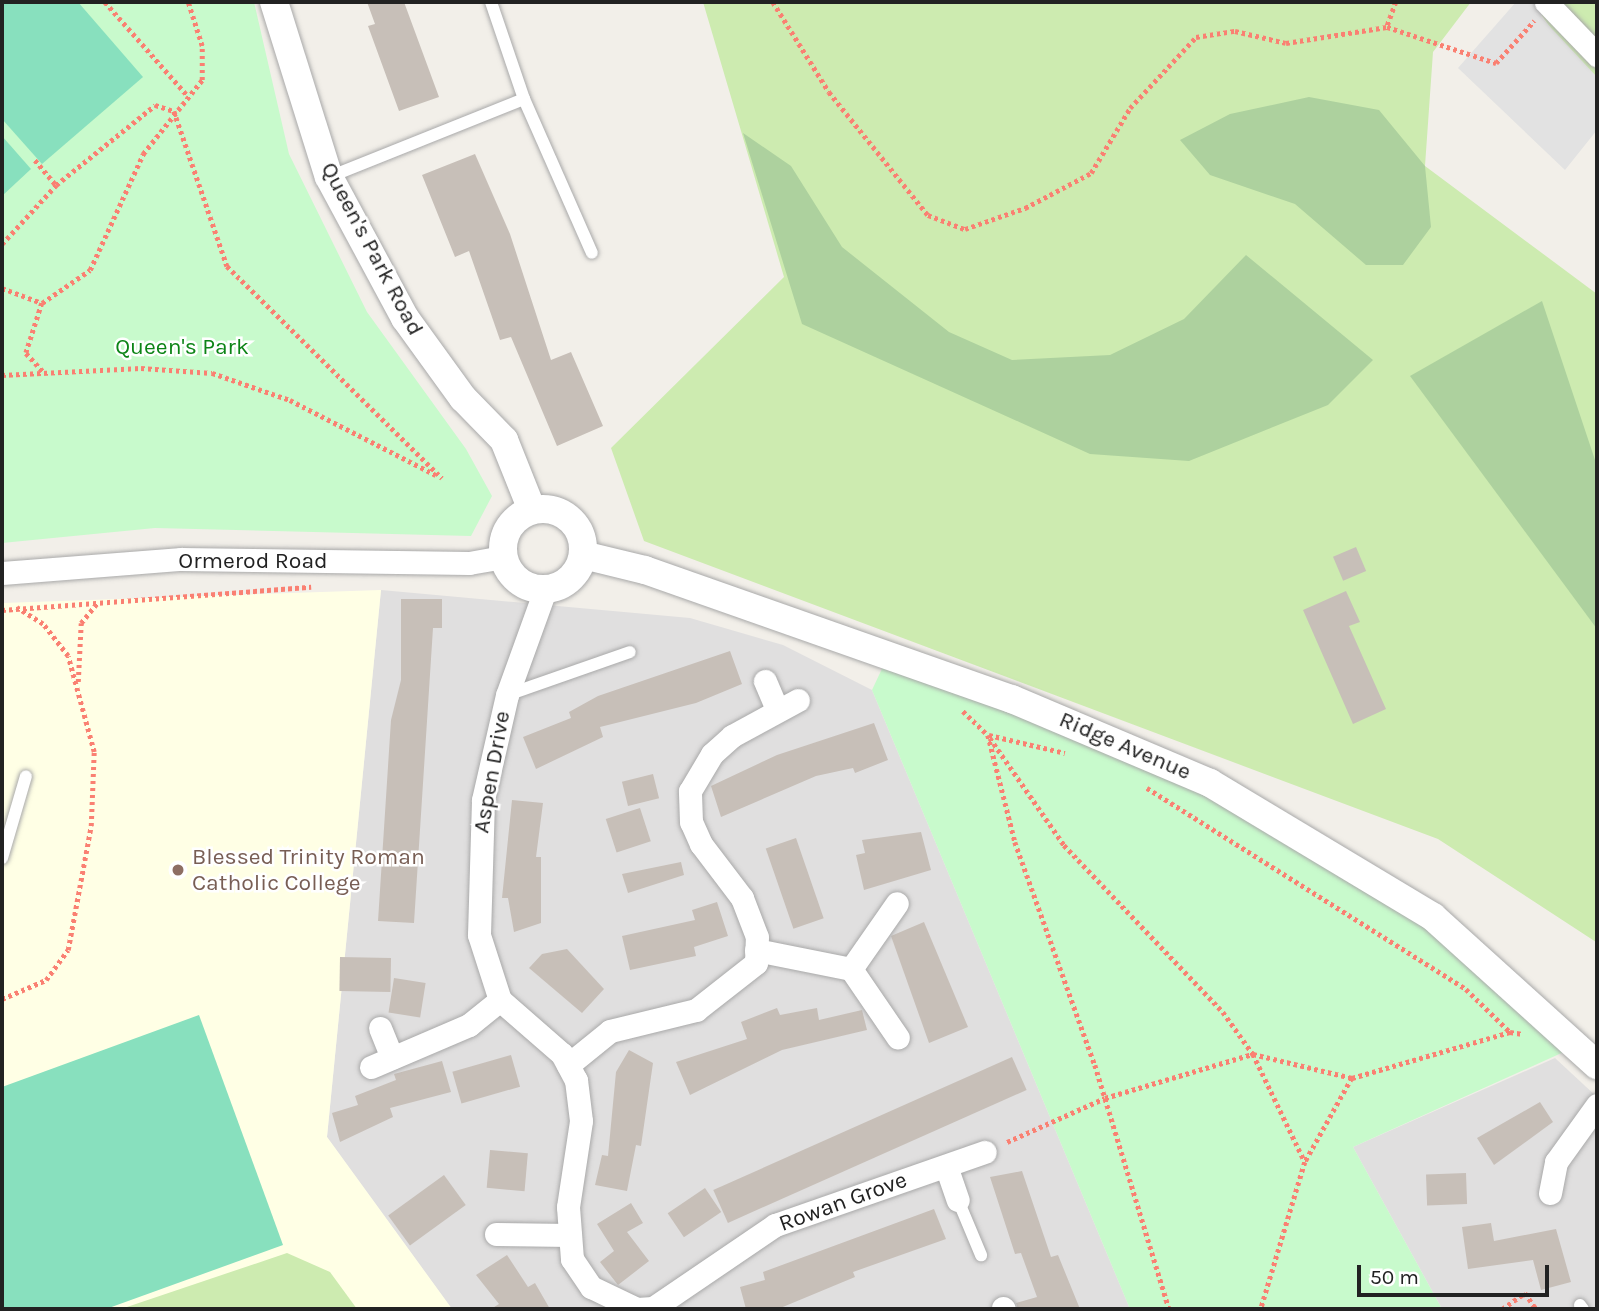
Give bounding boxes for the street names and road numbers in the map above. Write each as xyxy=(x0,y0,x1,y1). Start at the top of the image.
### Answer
street label: Queen's Park Road xyxy=(315,158,429,340)
street label: Ormerod Road xyxy=(178,547,328,575)
street label: Ridge Avenue xyxy=(1055,706,1195,786)
street label: Aspen Drive xyxy=(468,709,516,835)
street label: Rowan Grove xyxy=(775,1166,911,1238)

